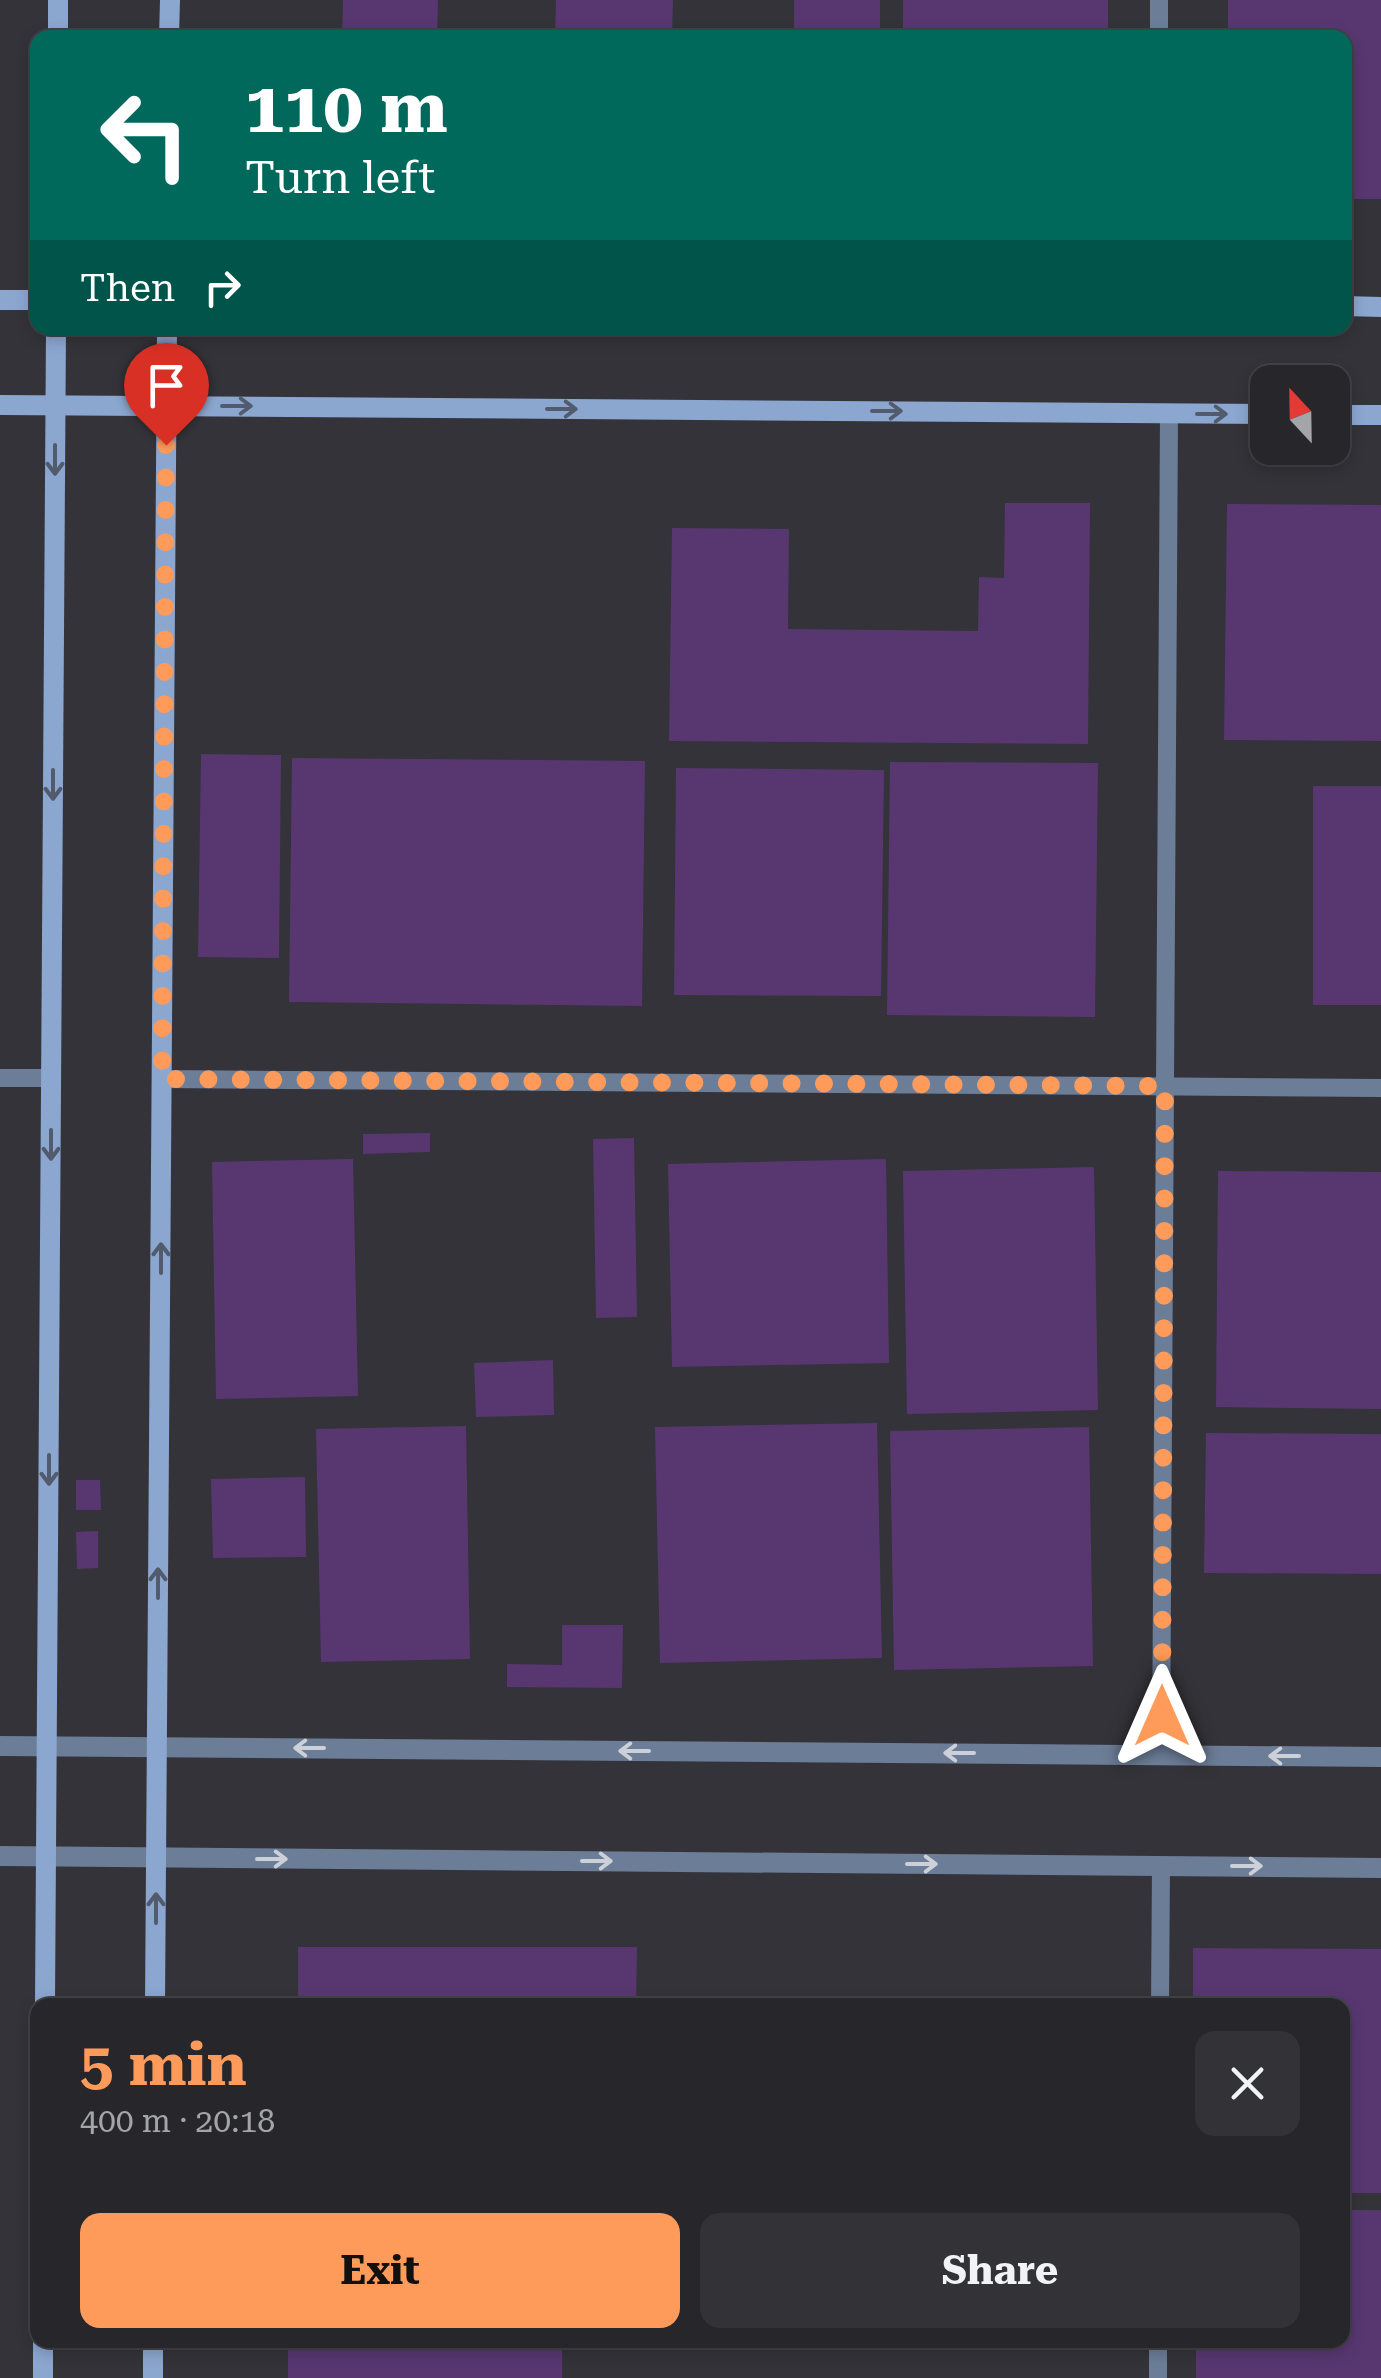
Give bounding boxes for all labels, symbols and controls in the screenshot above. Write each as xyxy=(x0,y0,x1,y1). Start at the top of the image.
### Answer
text: 110 m xyxy=(245,67,448,149)
icon: left xyxy=(80,70,210,200)
text: Turn left xyxy=(245,151,435,204)
icon: right xyxy=(195,260,250,315)
text: Then xyxy=(80,266,175,310)
pin xyxy=(124,343,209,446)
icon: arrive xyxy=(139,358,194,413)
north arrow xyxy=(1250,365,1350,465)
map controls xyxy=(1250,365,1350,465)
one-way arrow xyxy=(220,396,253,416)
one-way arrow xyxy=(546,400,578,418)
one-way arrow xyxy=(871,402,903,421)
one-way arrow xyxy=(1196,404,1228,424)
one-way arrow xyxy=(46,442,64,475)
one-way arrow xyxy=(44,768,62,800)
one-way arrow xyxy=(42,1128,60,1160)
one-way arrow xyxy=(151,1242,170,1274)
one-way arrow xyxy=(40,1452,58,1485)
one-way arrow xyxy=(148,1567,168,1600)
position arrow xyxy=(1110,1664,1214,1768)
one-way arrow xyxy=(293,1738,326,1758)
one-way arrow xyxy=(618,1741,650,1760)
one-way arrow xyxy=(943,1744,976,1762)
one-way arrow xyxy=(1268,1746,1300,1766)
one-way arrow xyxy=(256,1850,288,1868)
one-way arrow xyxy=(580,1852,613,1870)
one-way arrow xyxy=(906,1854,938,1874)
one-way arrow xyxy=(1231,1857,1263,1876)
one-way arrow xyxy=(146,1892,166,1924)
text: 5 min xyxy=(80,2029,247,2100)
button: close xyxy=(1195,2031,1300,2136)
text: 400 m · 20:18 xyxy=(80,2102,275,2140)
button: Exit xyxy=(80,2213,680,2328)
button: Share xyxy=(700,2213,1300,2328)

